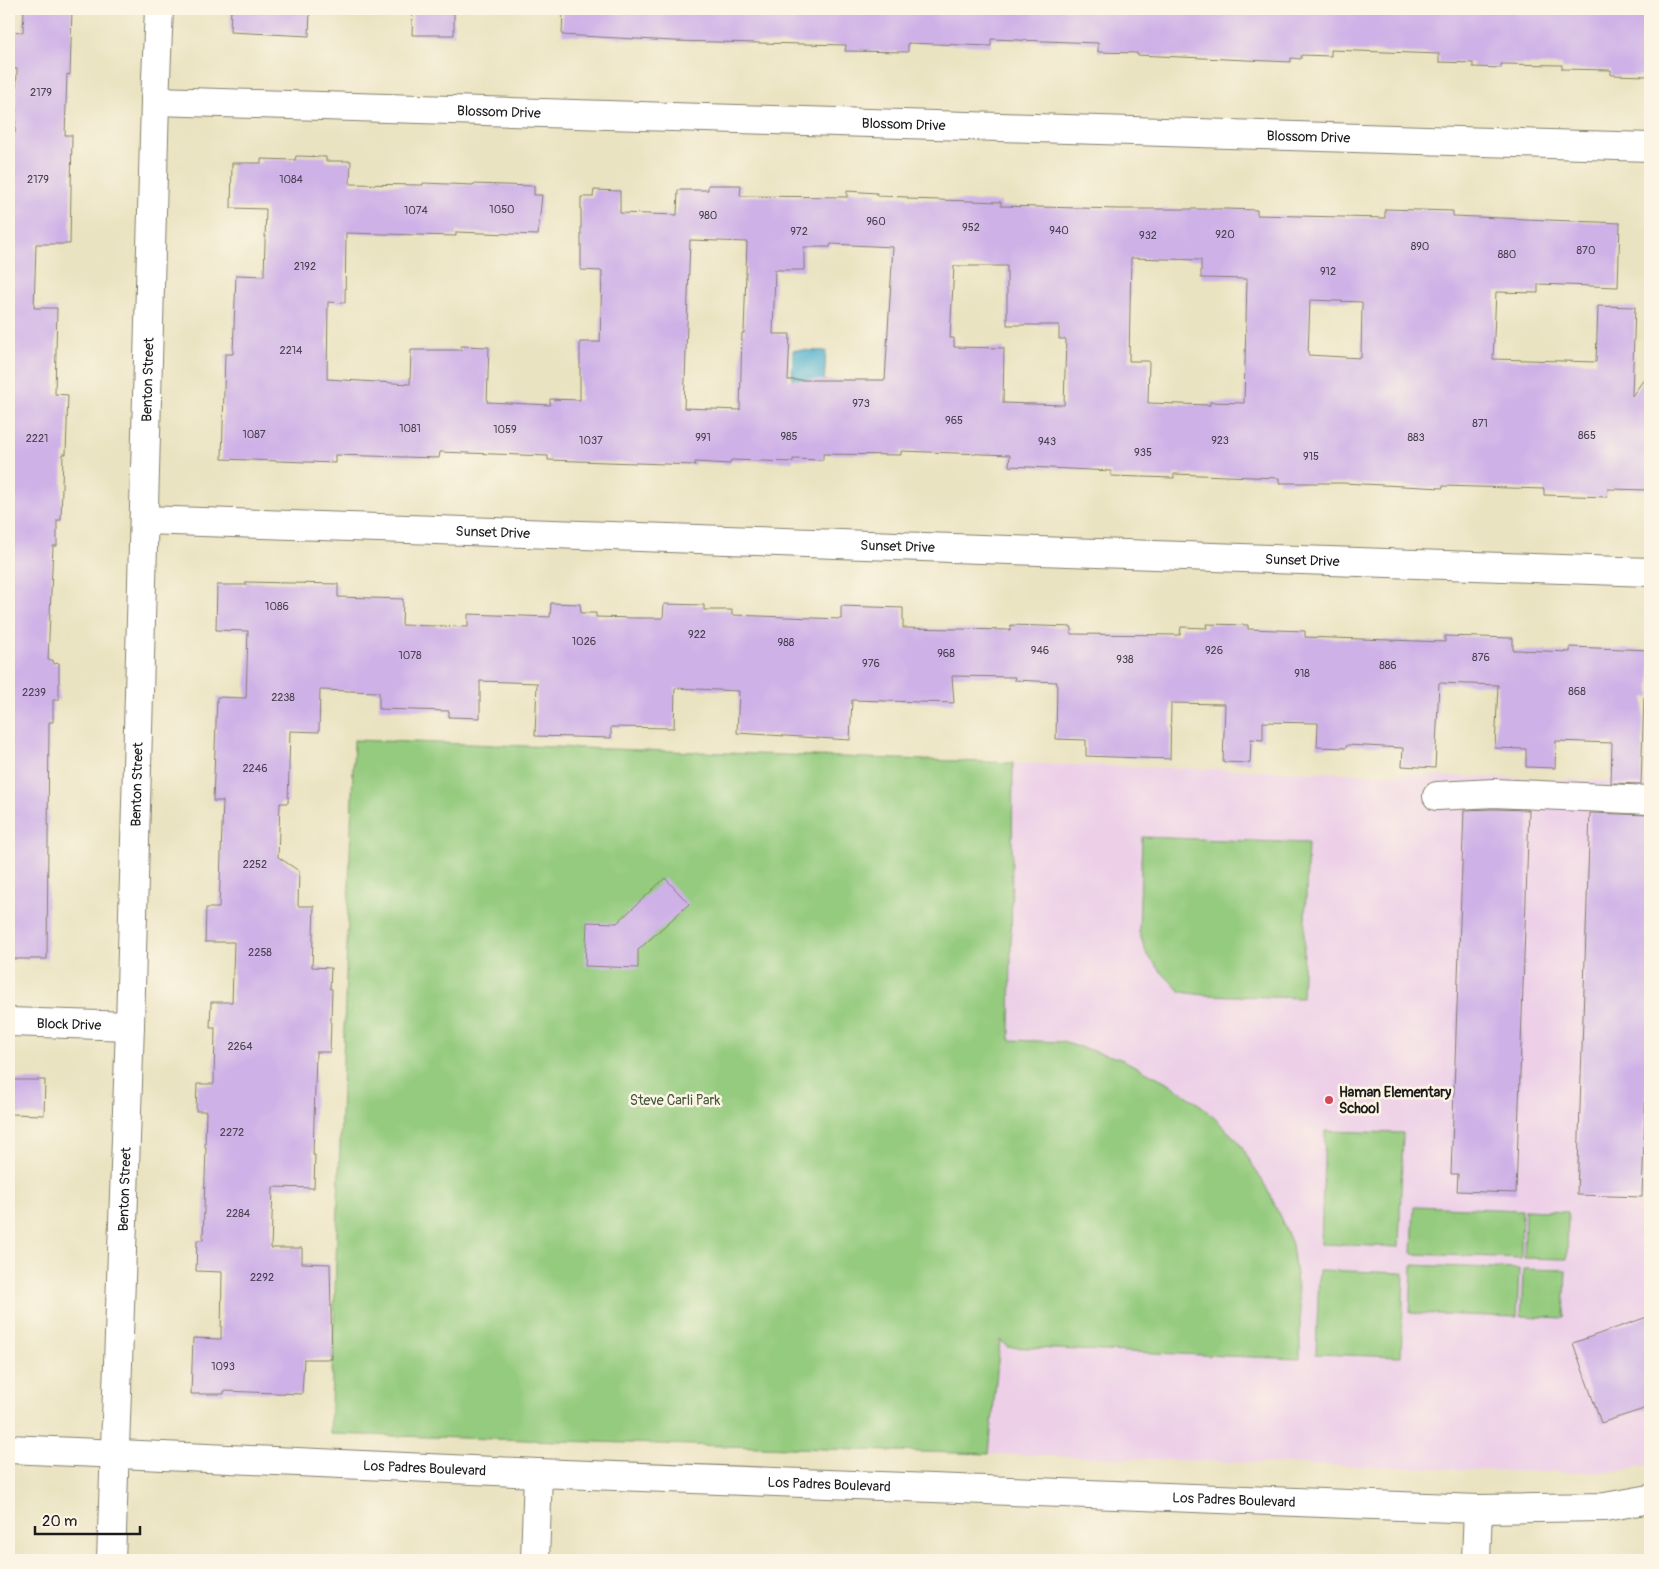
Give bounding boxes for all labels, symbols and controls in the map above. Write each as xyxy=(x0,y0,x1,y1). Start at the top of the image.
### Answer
house number: 2179 xyxy=(30,86,52,99)
street label: Blossom Drive xyxy=(457,102,541,121)
street label: Blossom Drive xyxy=(861,114,946,134)
street label: Blossom Drive xyxy=(1266,127,1351,146)
house number: 2179 xyxy=(27,173,49,186)
house number: 1084 xyxy=(279,173,303,186)
house number: 1050 xyxy=(489,203,515,216)
house number: 1074 xyxy=(404,204,429,217)
house number: 980 xyxy=(699,209,717,222)
house number: 960 xyxy=(866,215,886,228)
house number: 952 xyxy=(962,221,980,234)
house number: 940 xyxy=(1049,224,1069,237)
house number: 972 xyxy=(790,225,808,238)
house number: 920 xyxy=(1215,228,1235,241)
house number: 932 xyxy=(1139,229,1157,242)
house number: 890 xyxy=(1411,240,1429,253)
house number: 870 xyxy=(1577,244,1595,257)
house number: 880 xyxy=(1498,248,1516,261)
house number: 2192 xyxy=(294,260,316,273)
house number: 912 xyxy=(1320,265,1336,278)
street label: Benton Street xyxy=(138,337,157,422)
house number: 2214 xyxy=(280,344,303,357)
house number: 973 xyxy=(852,397,870,410)
house number: 965 xyxy=(945,414,963,427)
house number: 871 xyxy=(1472,417,1488,430)
house number: 1081 xyxy=(399,422,421,435)
house number: 1059 xyxy=(493,423,517,436)
house number: 1087 xyxy=(242,428,266,441)
house number: 865 xyxy=(1578,429,1596,442)
house number: 985 xyxy=(780,430,798,443)
house number: 991 xyxy=(695,431,711,444)
house number: 883 xyxy=(1407,431,1425,444)
house number: 2221 xyxy=(26,432,48,445)
house number: 1037 xyxy=(579,434,603,447)
house number: 923 xyxy=(1211,434,1229,447)
house number: 943 xyxy=(1038,435,1056,448)
house number: 935 xyxy=(1134,446,1152,459)
house number: 915 xyxy=(1303,450,1319,463)
street label: Sunset Drive xyxy=(455,522,530,542)
street label: Sunset Drive xyxy=(860,536,935,556)
street label: Sunset Drive xyxy=(1265,550,1340,570)
house number: 1086 xyxy=(265,600,289,613)
house number: 922 xyxy=(688,628,706,641)
house number: 1026 xyxy=(572,635,596,648)
house number: 988 xyxy=(778,636,795,649)
house number: 946 xyxy=(1031,644,1049,657)
house number: 926 xyxy=(1205,644,1223,657)
house number: 968 xyxy=(937,647,955,660)
house number: 1078 xyxy=(398,649,422,662)
house number: 876 xyxy=(1472,651,1490,664)
house number: 938 xyxy=(1116,653,1134,666)
house number: 976 xyxy=(862,657,880,670)
house number: 886 xyxy=(1379,659,1397,672)
house number: 918 xyxy=(1294,667,1310,680)
house number: 868 xyxy=(1568,685,1586,698)
house number: 2239 xyxy=(22,686,46,699)
house number: 2238 xyxy=(271,691,295,704)
street label: Benton Street xyxy=(127,742,146,827)
house number: 2246 xyxy=(242,762,268,775)
house number: 2252 xyxy=(243,858,267,871)
house number: 2258 xyxy=(248,946,272,959)
street label: Block Drive xyxy=(36,1014,102,1034)
house number: 2264 xyxy=(227,1040,253,1053)
place label: Haman Elementary School xyxy=(1339,1084,1451,1117)
park label: Steve Carli Park xyxy=(630,1092,720,1109)
marker: Haman Elementary School xyxy=(1323,1094,1335,1106)
house number: 2272 xyxy=(220,1126,244,1139)
street label: Benton Street xyxy=(114,1146,134,1232)
house number: 2284 xyxy=(226,1207,251,1220)
house number: 2292 xyxy=(250,1271,274,1284)
house number: 1093 xyxy=(211,1360,235,1373)
street label: Los Padres Boulevard xyxy=(363,1457,487,1479)
street label: Los Padres Boulevard xyxy=(767,1473,891,1495)
street label: Los Padres Boulevard xyxy=(1172,1489,1296,1511)
scale bar xyxy=(35,1504,140,1536)
text: 20 m xyxy=(42,1512,77,1531)

